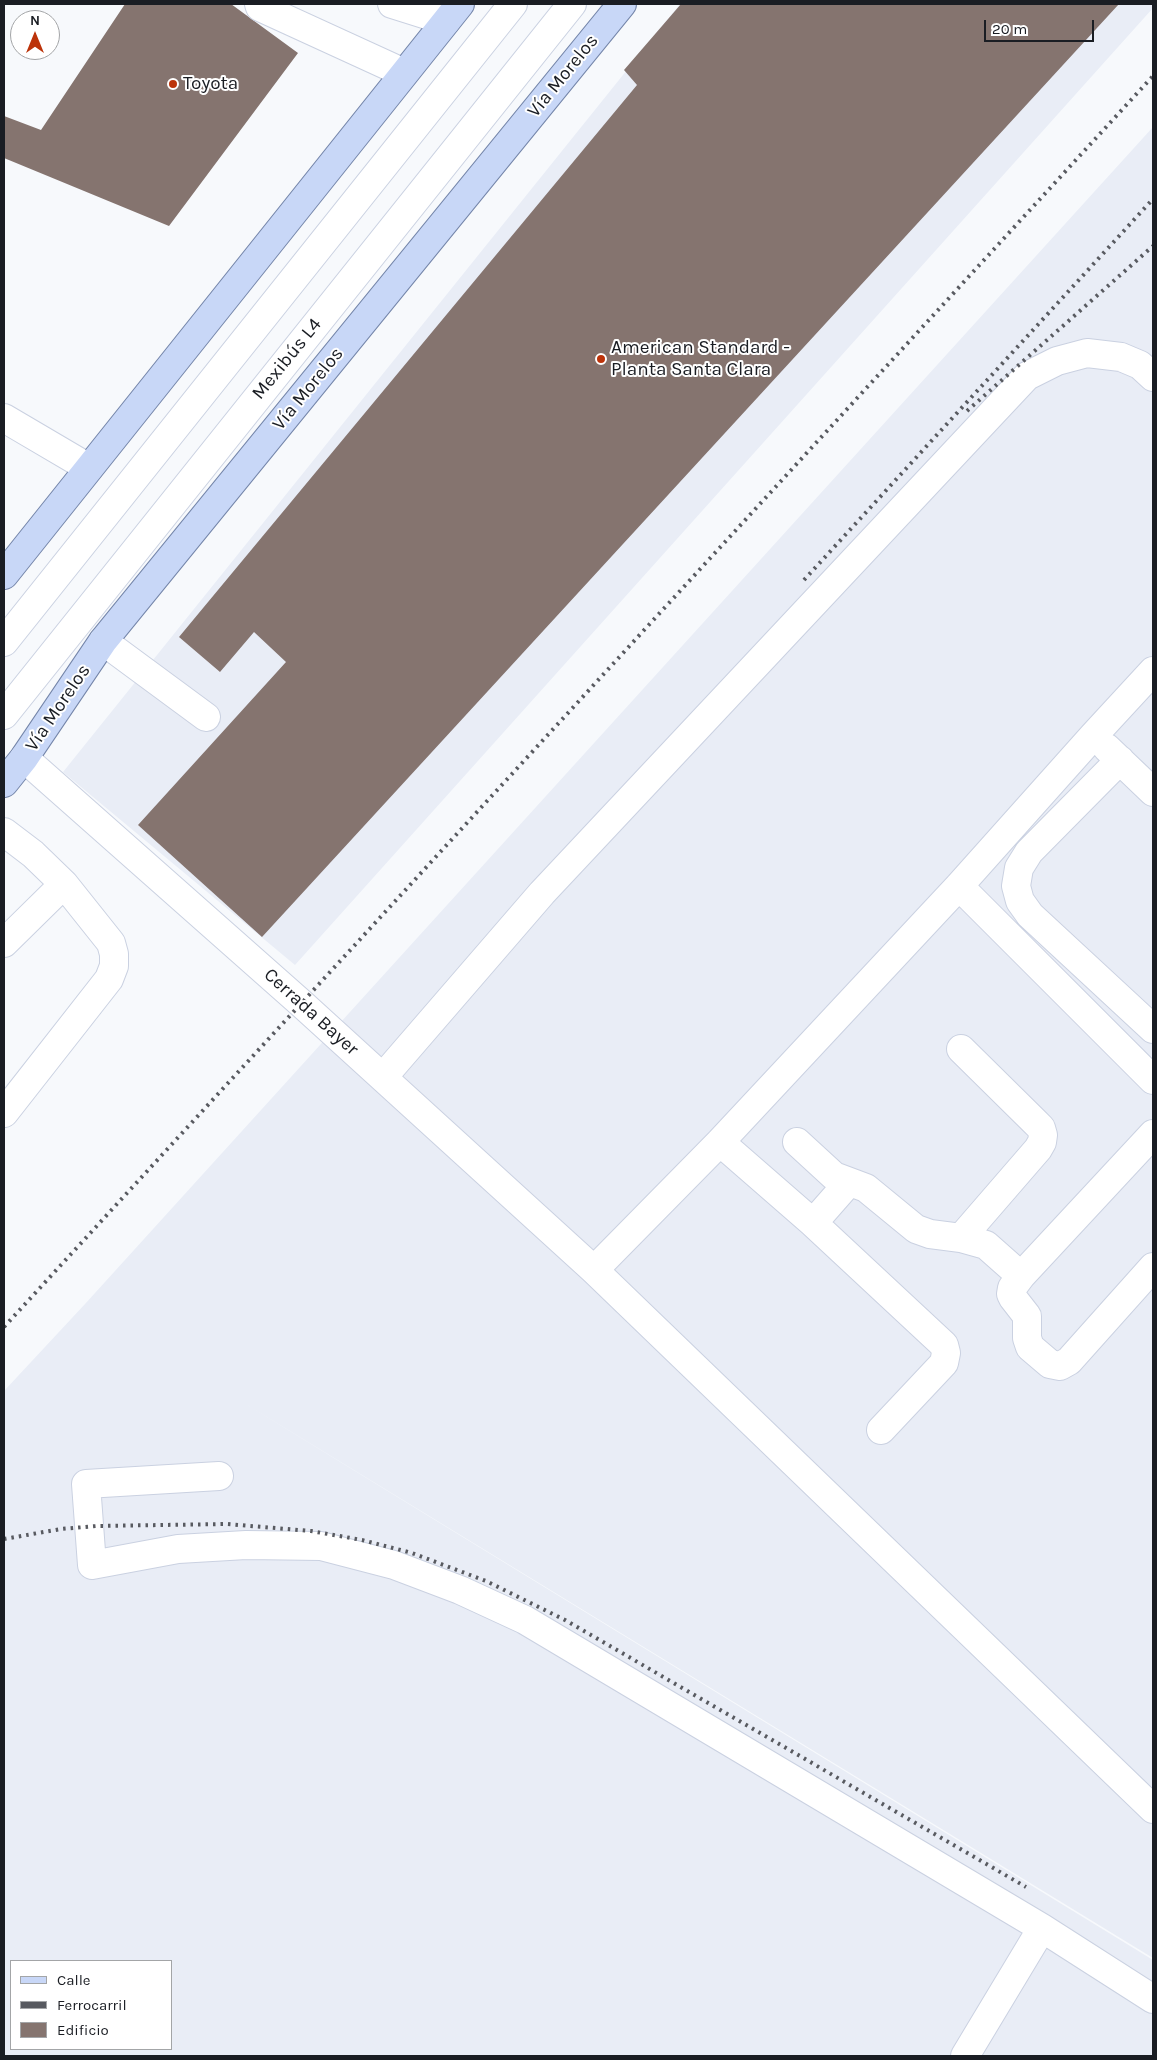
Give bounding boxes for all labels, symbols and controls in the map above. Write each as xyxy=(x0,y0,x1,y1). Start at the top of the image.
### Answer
north arrow xyxy=(10,10,60,60)
scale bar xyxy=(987,10,1097,42)
text: N xyxy=(30,12,40,29)
text: 20 m xyxy=(992,20,1027,38)
street label: Vía Morelos xyxy=(523,30,603,122)
place label: Toyota xyxy=(183,73,238,95)
marker: Toyota xyxy=(167,78,179,90)
street label: Mexibús L4 xyxy=(247,314,327,404)
place label: American Standard - Planta Santa Clara xyxy=(611,337,790,381)
street label: Vía Morelos xyxy=(268,343,348,435)
marker: American Standard - Planta Santa Clara xyxy=(595,353,607,365)
street label: Vía Morelos xyxy=(21,660,95,756)
street label: Cerrada Bayer xyxy=(259,964,363,1060)
legend xyxy=(10,1960,172,2050)
text: Calle xyxy=(57,1971,91,1989)
text: Ferrocarril xyxy=(57,1996,127,2014)
text: Edificio xyxy=(57,2021,109,2039)

